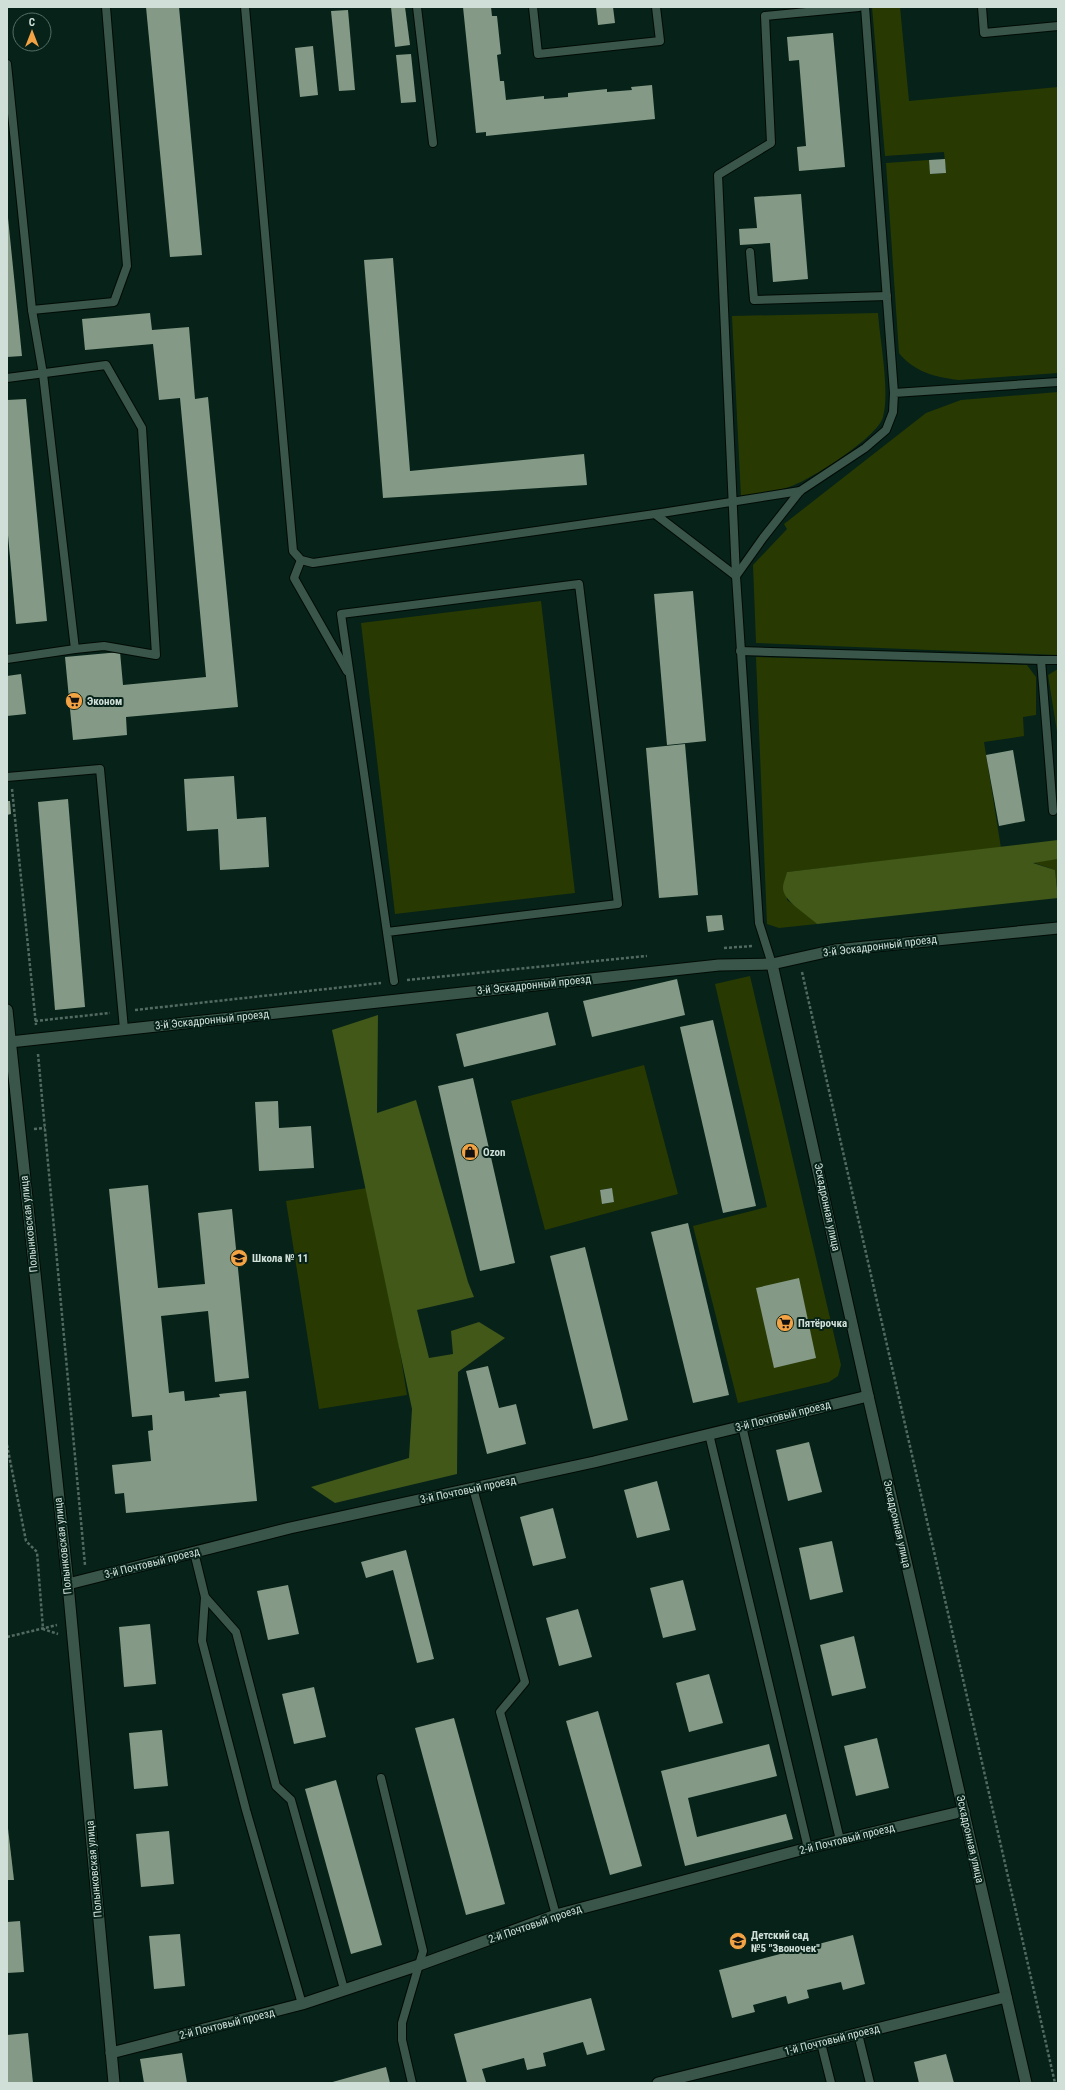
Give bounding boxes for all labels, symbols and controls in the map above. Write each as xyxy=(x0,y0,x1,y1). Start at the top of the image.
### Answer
north arrow xyxy=(12,12,52,52)
text: С xyxy=(29,16,35,29)
supermarket icon: Эконом xyxy=(64,691,84,711)
place label: Эконом xyxy=(87,695,122,708)
street label: 3-й Эскадронный проезд xyxy=(822,933,938,959)
street label: 3-й Эскадронный проезд xyxy=(476,973,592,997)
street label: 3-й Эскадронный проезд xyxy=(154,1008,270,1032)
shop icon: Ozon xyxy=(460,1142,480,1162)
place label: Ozon xyxy=(483,1146,505,1159)
street label: Эскадронная улица xyxy=(811,1162,843,1252)
street label: Полынковская улица xyxy=(17,1175,41,1273)
school or university icon: Школа № 11 xyxy=(229,1248,249,1268)
place label: Школа № 11 xyxy=(252,1252,308,1265)
supermarket icon: Пятёрочка xyxy=(775,1313,795,1333)
place label: Пятёрочка xyxy=(798,1317,847,1330)
street label: 3-й Почтовый проезд xyxy=(734,1398,832,1434)
street label: 3-й Почтовый проезд xyxy=(419,1473,517,1507)
street label: Эскадронная улица xyxy=(881,1479,913,1569)
street label: Полынковская улица xyxy=(51,1497,75,1595)
street label: 3-й Почтовый проезд xyxy=(103,1545,201,1581)
street label: Эскадронная улица xyxy=(954,1794,986,1884)
street label: Полынковская улица xyxy=(83,1820,105,1918)
street label: 2-й Почтовый проезд xyxy=(798,1821,896,1857)
street label: 2-й Почтовый проезд xyxy=(487,1902,583,1946)
place label: Детский сад №5 "Звоночек" xyxy=(751,1929,820,1955)
school or university icon: Детский сад №5 "Звоночек" xyxy=(728,1931,748,1951)
street label: 2-й Почтовый проезд xyxy=(178,2006,276,2042)
street label: 1-й Почтовый проезд xyxy=(783,2022,881,2058)

